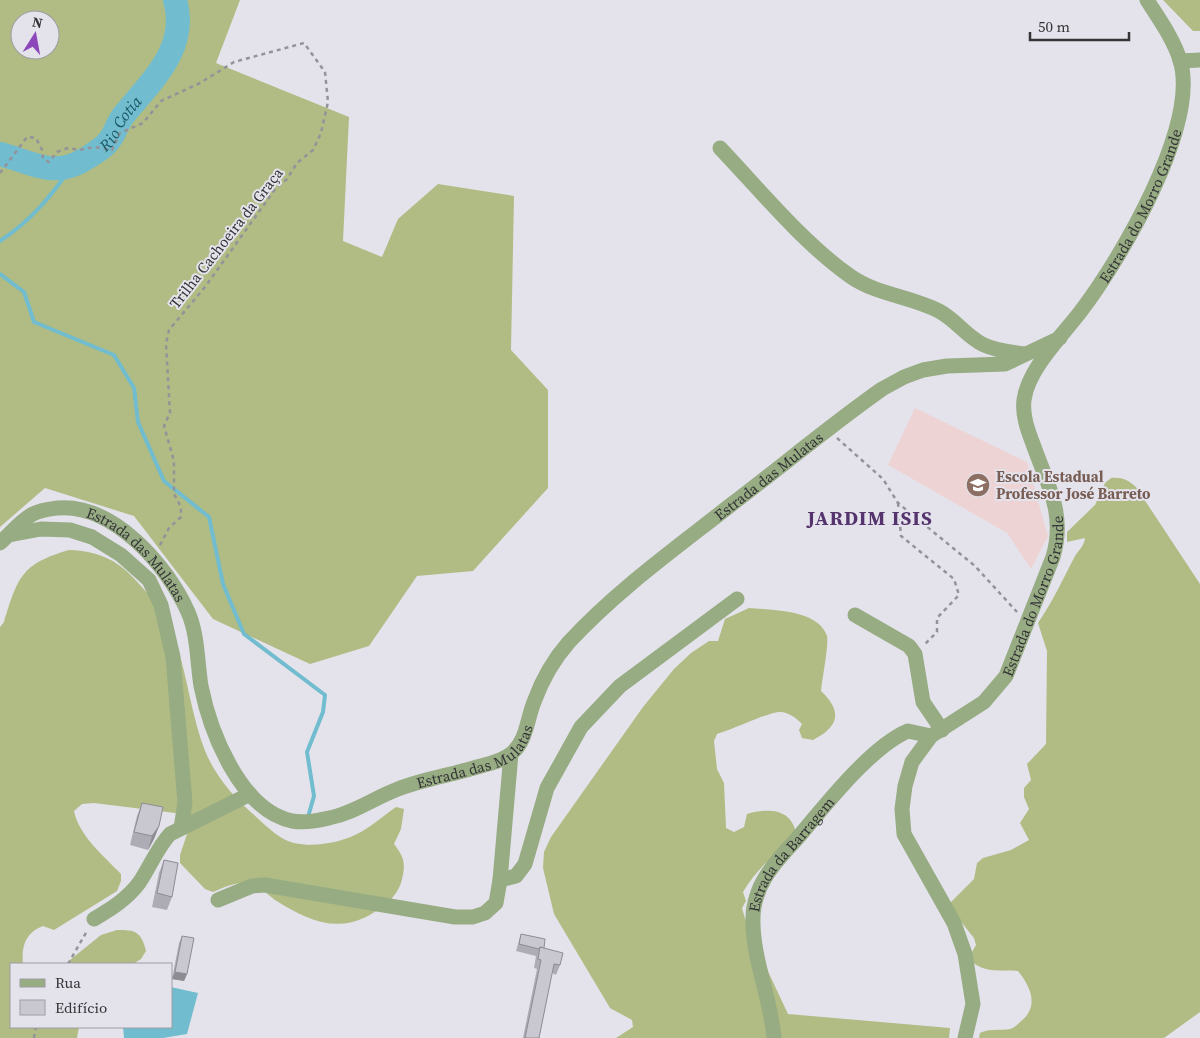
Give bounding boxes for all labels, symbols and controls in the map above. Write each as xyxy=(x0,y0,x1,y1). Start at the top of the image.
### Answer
north arrow xyxy=(10,10,60,60)
scale bar xyxy=(1030,10,1129,42)
text: N xyxy=(31,11,44,33)
text: 50 m xyxy=(1038,16,1070,37)
water label: Rio Cotia xyxy=(94,90,147,157)
street label: Estrada do Morro Grande xyxy=(1093,126,1186,287)
street label: Trilha Cachoeira da Graça xyxy=(164,163,288,313)
street label: Estrada das Mulatas xyxy=(710,427,827,525)
place label: Escola Estadual Professor José Barreto xyxy=(996,466,1151,504)
school or university icon: Escola Estadual Professor José Barreto xyxy=(965,472,991,498)
street label: Estrada das Mulatas xyxy=(84,501,191,605)
district label: JARDIM ISIS xyxy=(805,504,933,532)
street label: Estrada do Morro Grande xyxy=(996,515,1068,679)
street label: Estrada das Mulatas xyxy=(414,722,537,793)
street label: Estrada da Barragem xyxy=(743,791,839,913)
legend xyxy=(10,963,172,1028)
text: Rua xyxy=(55,972,81,993)
text: Edifício xyxy=(55,997,107,1018)

